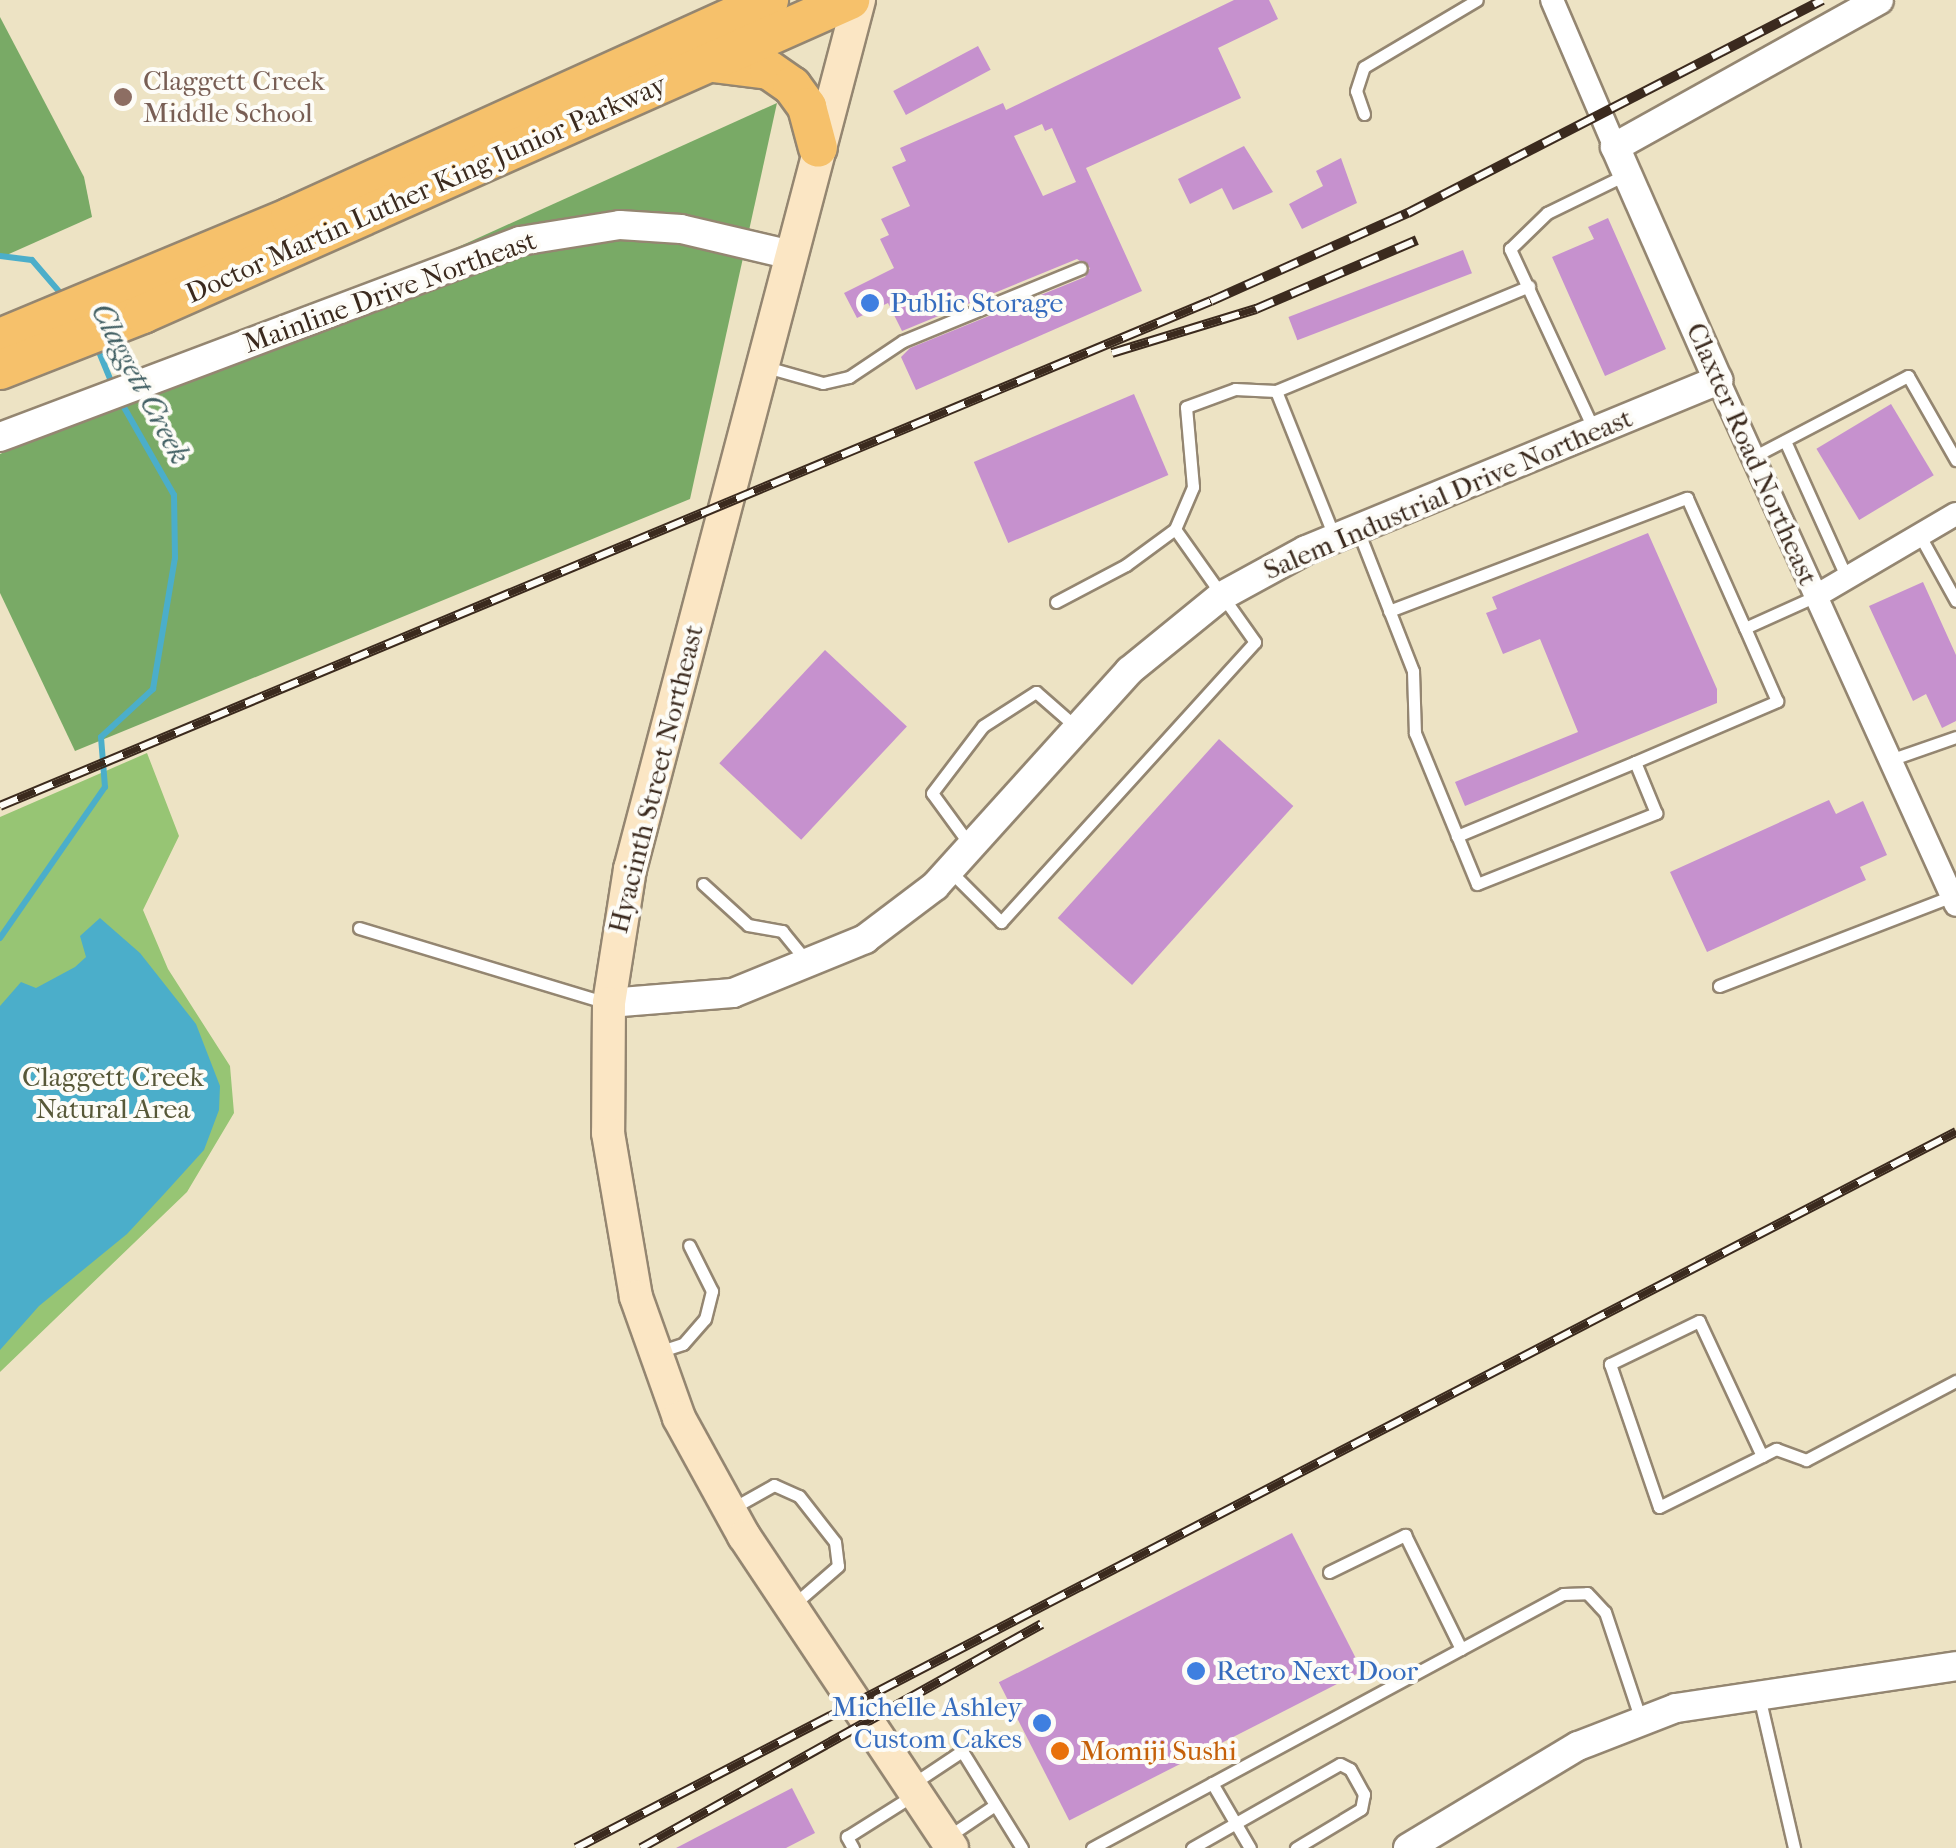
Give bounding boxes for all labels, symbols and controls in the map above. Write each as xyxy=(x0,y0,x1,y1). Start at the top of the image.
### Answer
place label: Claggett Creek Middle School xyxy=(143,64,325,130)
street label: Doctor Martin Luther King Junior Parkway xyxy=(181,67,671,311)
marker: Claggett Creek Middle School xyxy=(112,86,134,108)
street label: Mainline Drive Northeast xyxy=(239,223,541,361)
place label: Public Storage xyxy=(890,286,1063,320)
marker: Public Storage xyxy=(859,292,881,314)
water label: Claggett Creek xyxy=(83,297,197,471)
street label: Claxter Road Northeast xyxy=(1679,318,1825,590)
street label: Salem Industrial Drive Northeast xyxy=(1259,401,1637,587)
street label: Hyacinth Street Northeast xyxy=(601,621,711,937)
park label: Claggett Creek Natural Area xyxy=(22,1060,204,1126)
place label: Retro Next Door xyxy=(1216,1654,1418,1688)
marker: Retro Next Door xyxy=(1185,1660,1207,1682)
place label: Michelle Ashley Custom Cakes xyxy=(832,1690,1022,1756)
marker: Michelle Ashley Custom Cakes xyxy=(1031,1712,1053,1734)
place label: Momiji Sushi xyxy=(1080,1734,1237,1768)
marker: Momiji Sushi xyxy=(1049,1740,1071,1762)

